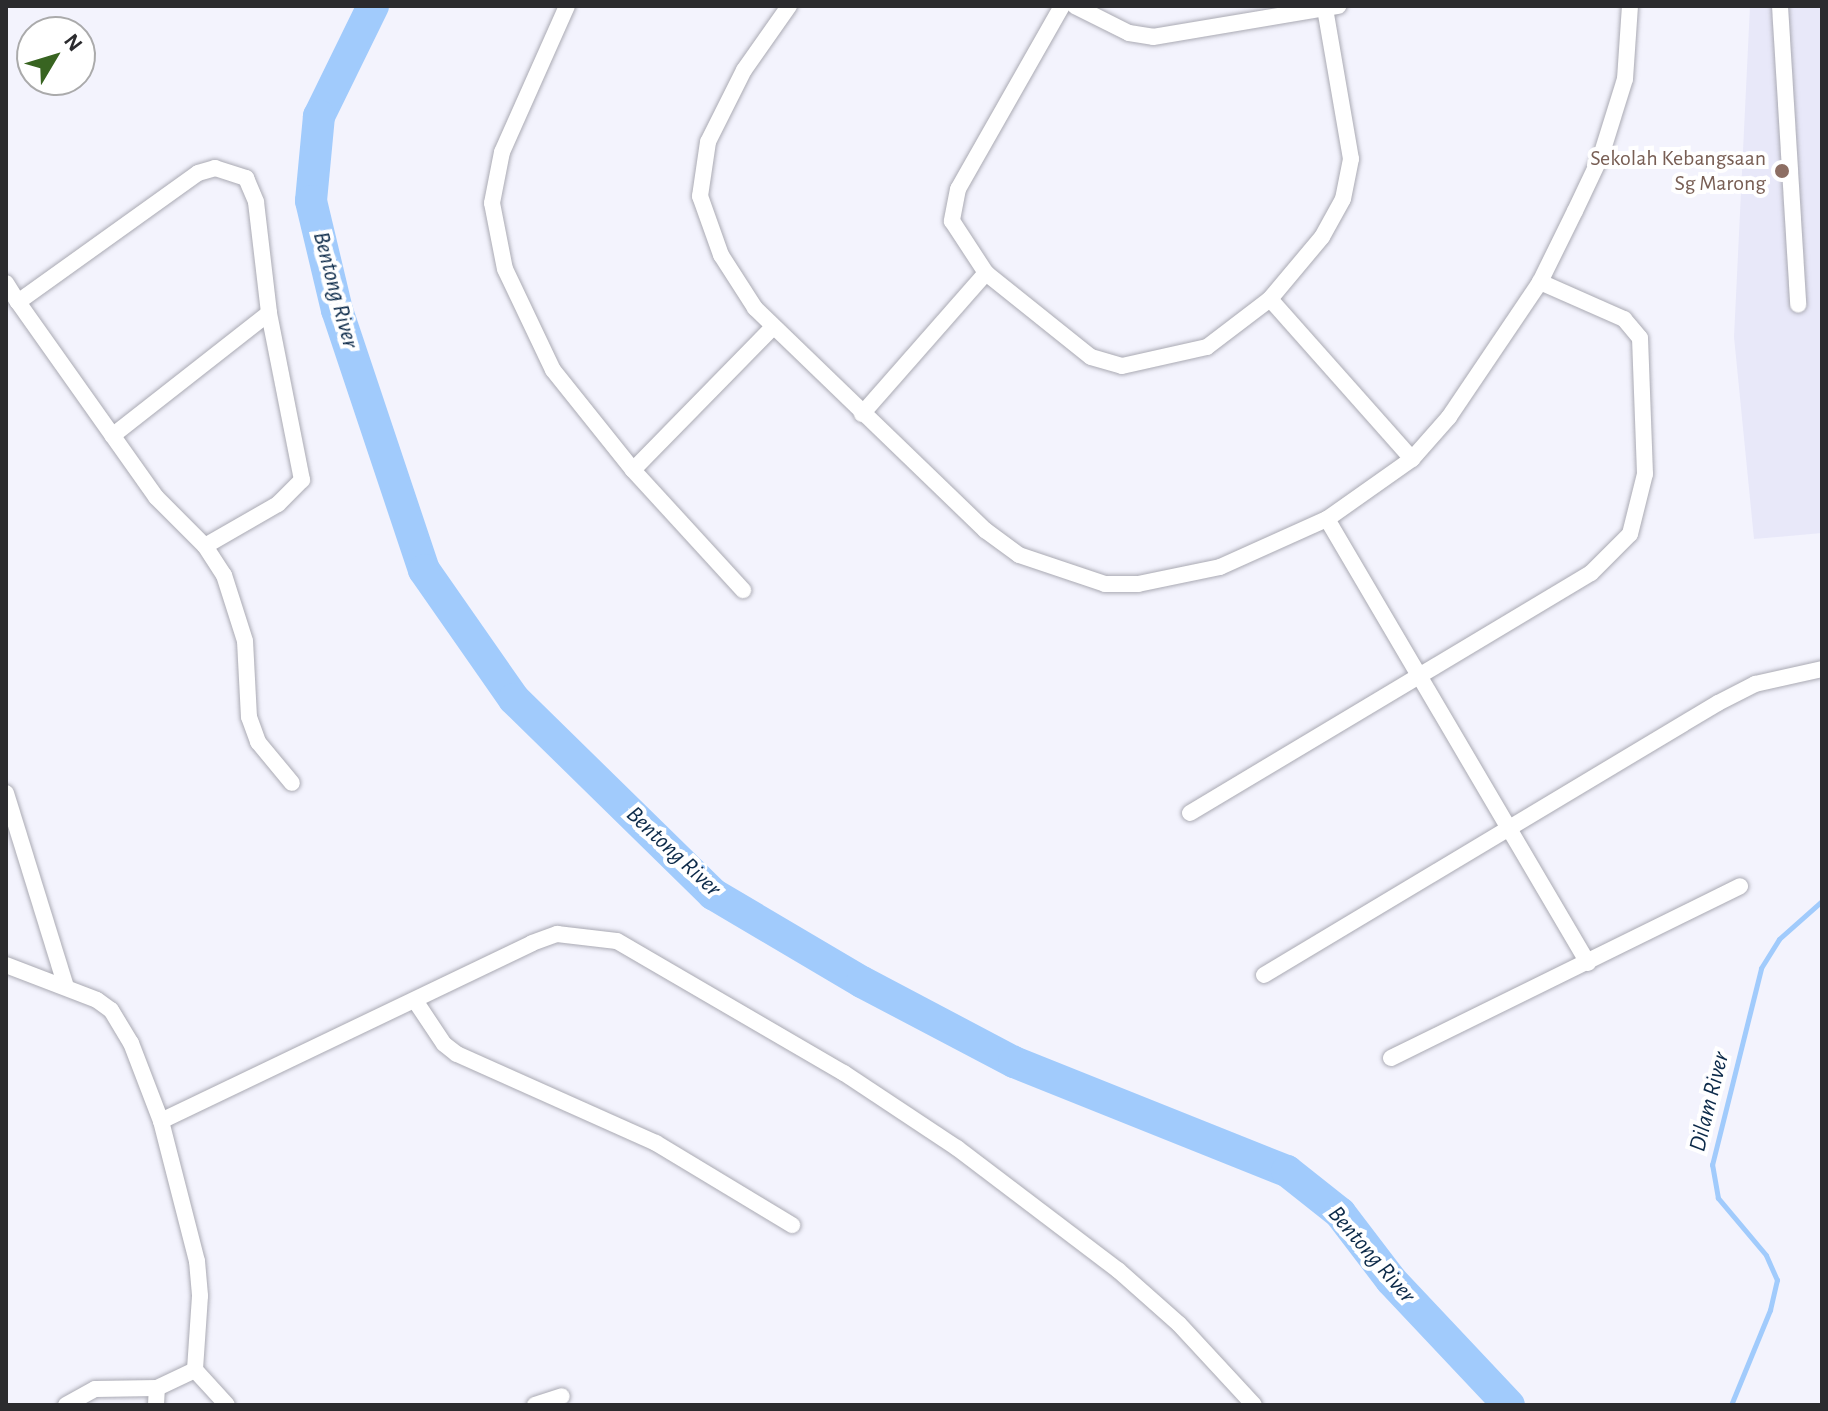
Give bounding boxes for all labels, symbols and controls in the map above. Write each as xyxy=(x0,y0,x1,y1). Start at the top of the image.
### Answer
north arrow xyxy=(16,16,96,96)
text: N xyxy=(60,30,87,55)
place label: Sekolah Kebangsaan Sg Marong xyxy=(1590,145,1766,196)
marker: Sekolah Kebangsaan Sg Marong xyxy=(1773,162,1791,180)
water label: Bentong River xyxy=(306,229,364,351)
water label: Bentong River xyxy=(620,801,726,903)
water label: Dilam River xyxy=(1684,1049,1736,1155)
water label: Bentong River xyxy=(1321,1201,1421,1309)

